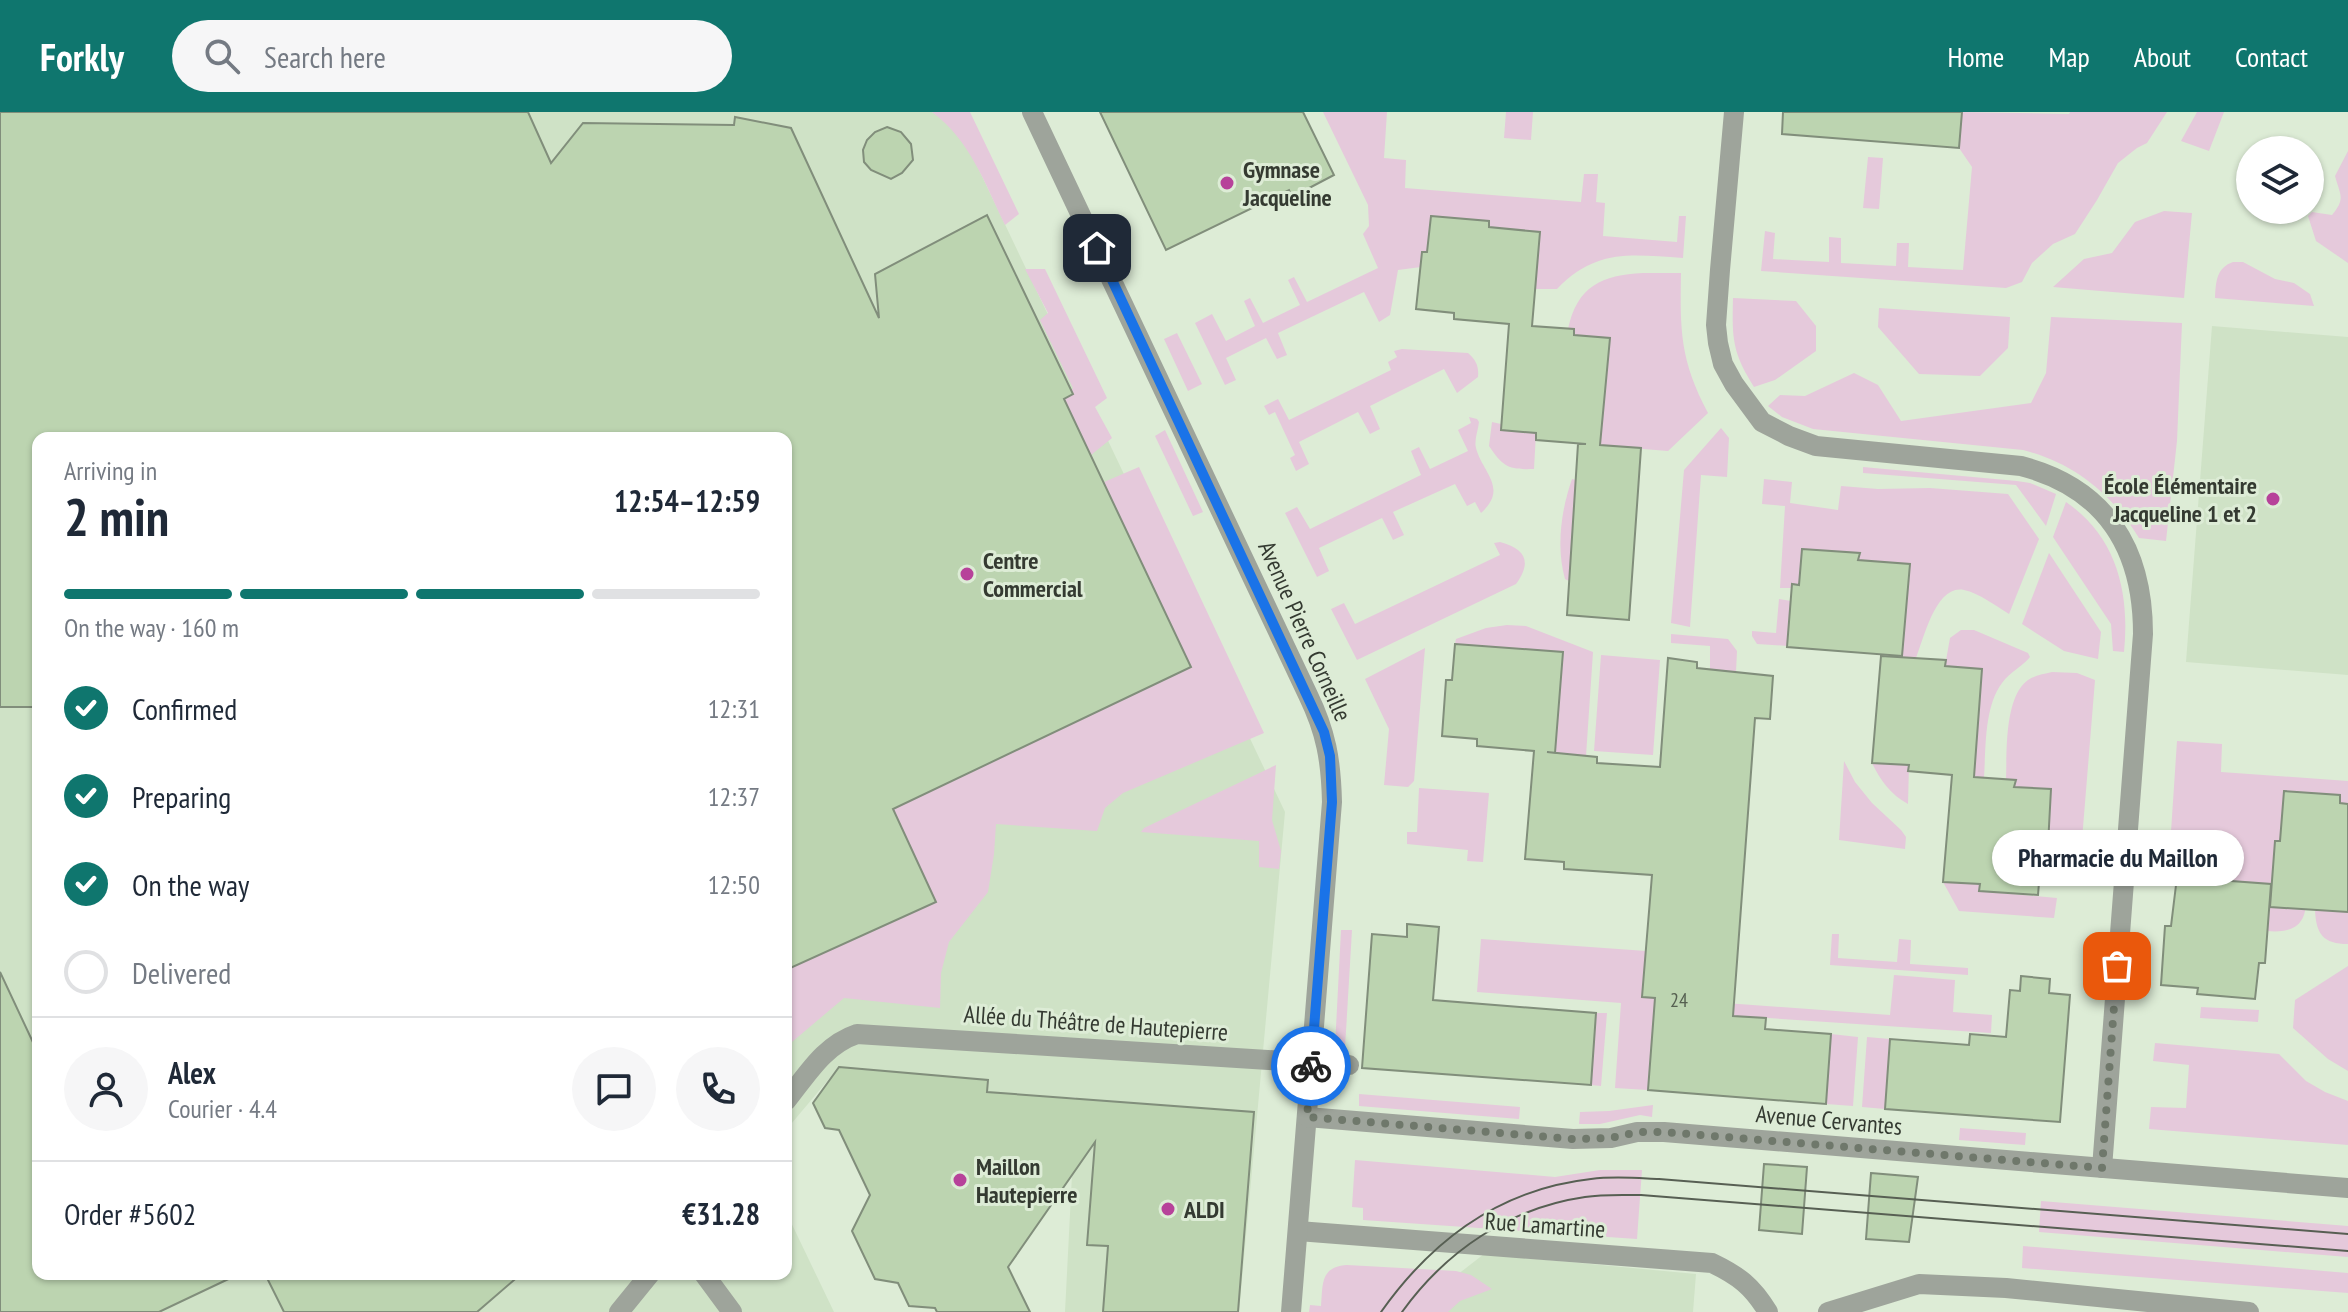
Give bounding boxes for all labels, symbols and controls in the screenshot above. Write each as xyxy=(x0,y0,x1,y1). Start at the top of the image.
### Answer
search box xyxy=(172,20,732,92)
text: Forkly xyxy=(40,32,124,81)
icon: search xyxy=(200,34,244,78)
text: Search here xyxy=(264,37,386,76)
text: Home xyxy=(1948,38,2004,75)
text: Map xyxy=(2048,38,2090,75)
text: About xyxy=(2134,38,2191,75)
text: Contact xyxy=(2235,38,2308,75)
map controls xyxy=(2236,136,2324,224)
button: layers xyxy=(2236,136,2324,224)
place label: Gymnase Jacqueline xyxy=(1242,154,1332,213)
marker: Gymnase Jacqueline xyxy=(1218,174,1236,192)
pin xyxy=(1063,214,1131,282)
icon: home xyxy=(1075,226,1119,270)
text: Arriving in xyxy=(64,454,157,487)
place label: École Élémentaire Jacqueline 1 et 2 xyxy=(2104,470,2257,529)
text: 12:54–12:59 xyxy=(614,481,760,520)
text: 2 min xyxy=(64,483,169,550)
marker: École Élémentaire Jacqueline 1 et 2 xyxy=(2264,490,2282,508)
street label: Avenue Pierre Corneille xyxy=(1251,536,1359,726)
place label: Centre Commercial xyxy=(983,545,1083,604)
marker: Centre Commercial xyxy=(958,565,976,583)
text: On the way · 160 m xyxy=(64,611,239,644)
icon: check xyxy=(64,686,108,730)
text: Confirmed xyxy=(132,689,237,728)
text: 12:31 xyxy=(708,692,760,725)
icon: check xyxy=(64,774,108,818)
text: Preparing xyxy=(132,777,231,816)
text: 12:37 xyxy=(708,780,760,813)
callout: Pharmacie du Maillon xyxy=(1991,830,2243,886)
text: Pharmacie du Maillon xyxy=(2018,841,2218,874)
icon: check xyxy=(64,862,108,906)
text: On the way xyxy=(132,865,249,904)
text: 12:50 xyxy=(708,868,760,901)
pin xyxy=(2083,932,2151,1000)
icon: bag xyxy=(2095,944,2139,988)
text: Delivered xyxy=(132,953,231,992)
house number: 24 xyxy=(1670,987,1688,1013)
street label: Allée du Théâtre de Hautepierre xyxy=(963,998,1229,1048)
courier xyxy=(1271,1026,1351,1106)
icon: bike xyxy=(1289,1044,1333,1088)
button: person xyxy=(64,1047,148,1131)
button: chat xyxy=(572,1047,656,1131)
button: phone xyxy=(676,1047,760,1131)
text: Alex xyxy=(168,1053,216,1092)
text: Courier · 4.4 xyxy=(168,1092,277,1125)
street label: Avenue Cervantes xyxy=(1755,1098,1903,1142)
place label: Maillon Hautepierre xyxy=(976,1151,1077,1210)
marker: Maillon Hautepierre xyxy=(951,1171,969,1189)
text: Order #5602 xyxy=(64,1194,196,1233)
text: €31.28 xyxy=(682,1194,760,1233)
place label: ALDI xyxy=(1183,1194,1225,1225)
marker: ALDI xyxy=(1159,1200,1177,1218)
street label: Rue Lamartine xyxy=(1484,1205,1606,1245)

